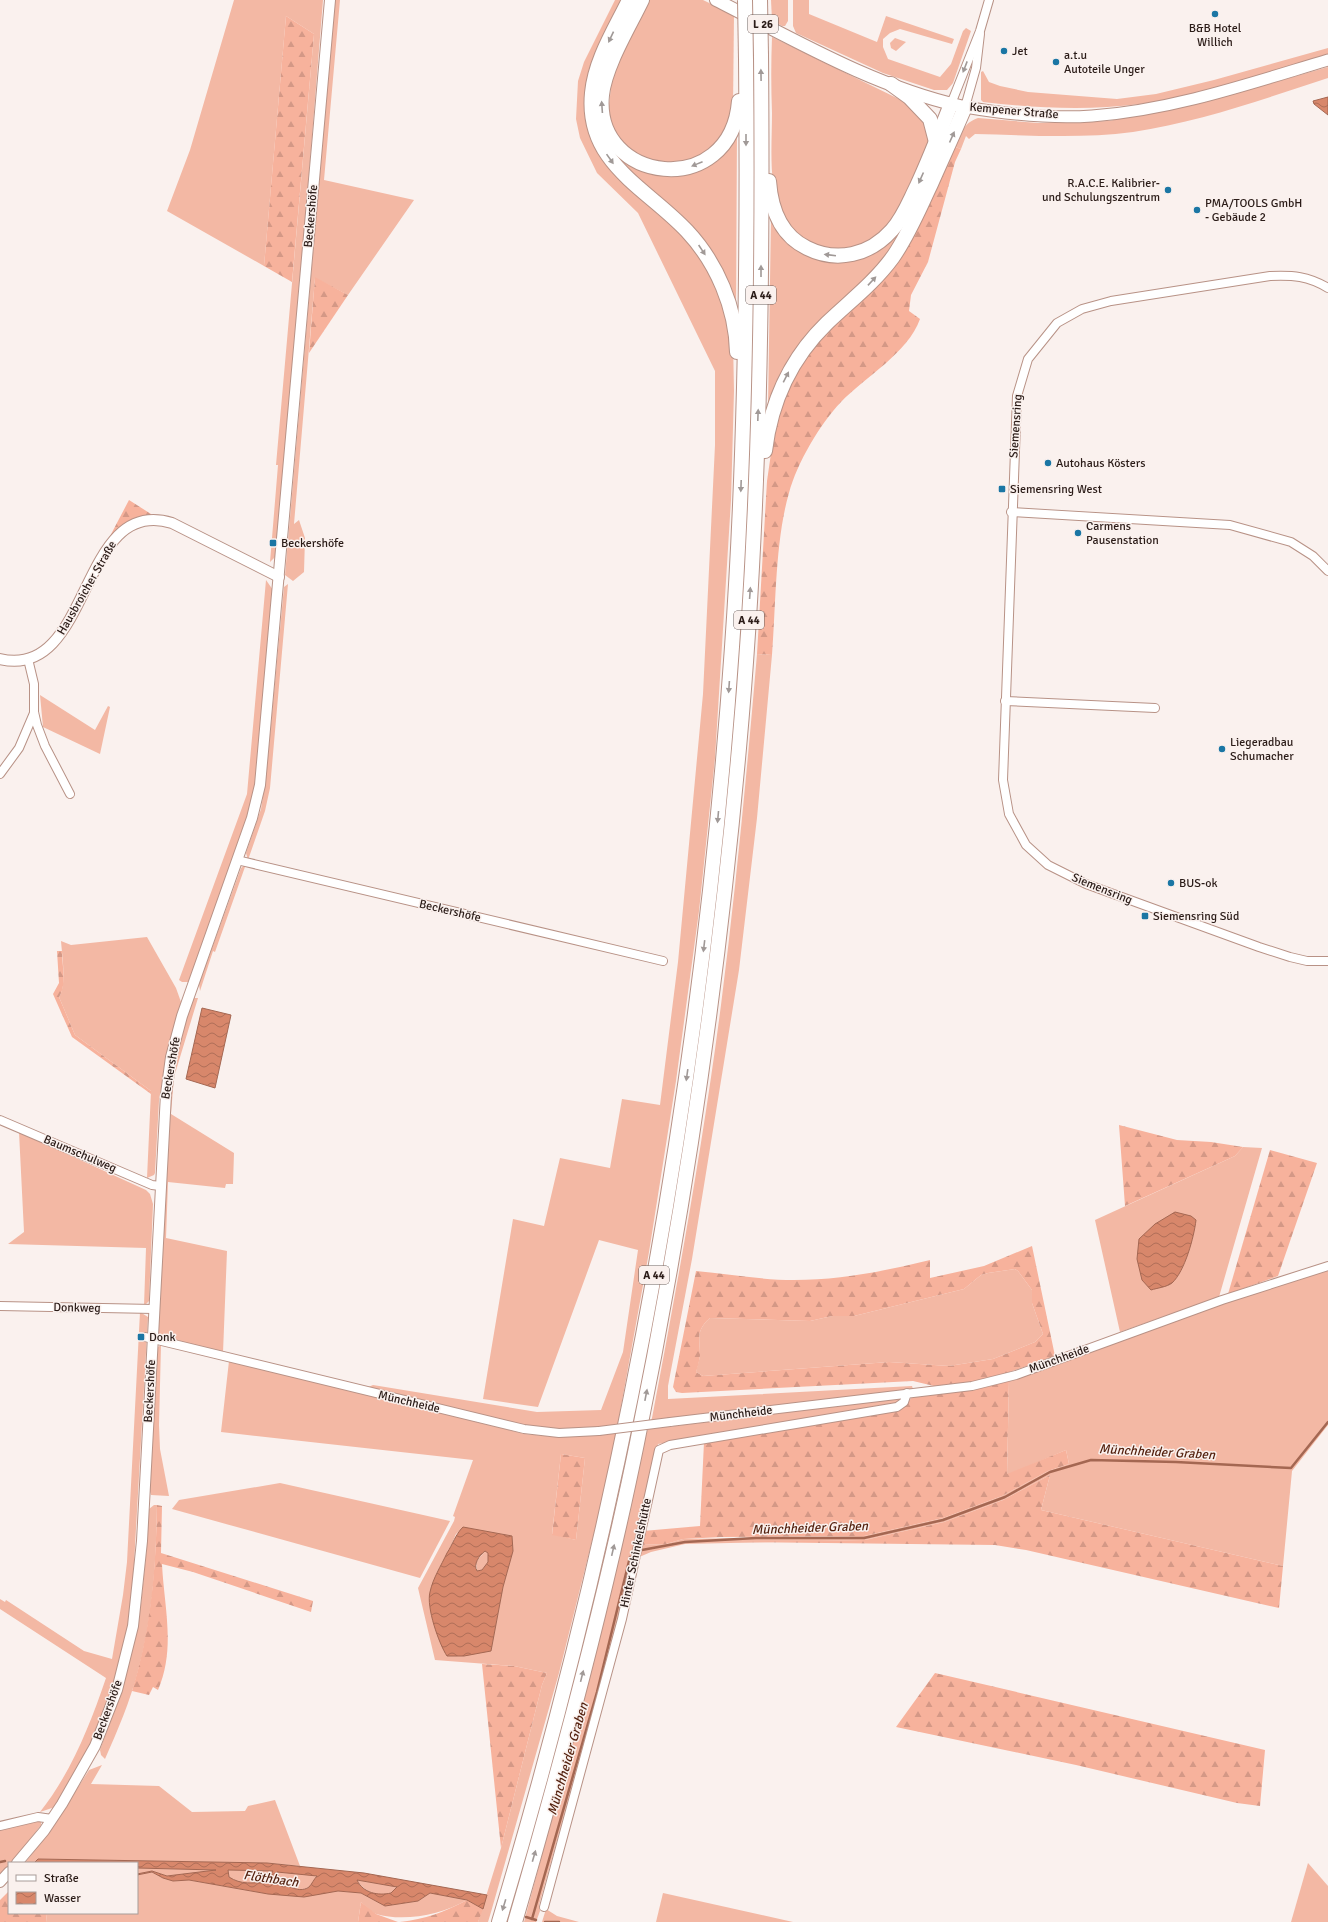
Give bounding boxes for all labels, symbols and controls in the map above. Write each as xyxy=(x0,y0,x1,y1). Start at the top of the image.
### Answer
marker: B&B Hotel Willich xyxy=(1210,9,1220,19)
road number: L 26 xyxy=(748,15,778,33)
place label: B&B Hotel Willich xyxy=(1189,21,1242,50)
one-way arrow xyxy=(608,31,614,42)
place label: Jet xyxy=(1012,44,1028,59)
marker: Jet xyxy=(999,46,1009,56)
place label: a.t.u Autoteile Unger xyxy=(1064,48,1145,77)
marker: a.t.u Autoteile Unger xyxy=(1051,57,1061,67)
one-way arrow xyxy=(962,61,968,73)
one-way arrow xyxy=(758,68,764,81)
street label: Kempener Straße xyxy=(969,100,1059,122)
one-way arrow xyxy=(599,101,606,113)
one-way arrow xyxy=(949,131,955,143)
one-way arrow xyxy=(743,134,749,147)
one-way arrow xyxy=(606,154,614,164)
one-way arrow xyxy=(690,161,702,167)
one-way arrow xyxy=(917,172,923,184)
place label: R.A.C.E. Kalibrier- und Schulungszentrum xyxy=(1042,176,1160,205)
street label: Beckershöfe xyxy=(301,184,321,248)
marker: R.A.C.E. Kalibrier- und Schulungszentrum xyxy=(1163,185,1173,195)
place label: PMA/TOOLS GmbH - Gebäude 2 xyxy=(1205,196,1302,225)
marker: PMA/TOOLS GmbH - Gebäude 2 xyxy=(1192,205,1202,215)
one-way arrow xyxy=(698,245,706,255)
one-way arrow xyxy=(824,252,836,258)
one-way arrow xyxy=(758,264,764,277)
one-way arrow xyxy=(867,277,876,286)
road number: A 44 xyxy=(746,286,776,304)
one-way arrow xyxy=(783,372,789,383)
street label: Siemensring xyxy=(1006,394,1026,458)
one-way arrow xyxy=(755,409,762,421)
place label: Autohaus Kösters xyxy=(1056,456,1145,471)
marker: Autohaus Kösters xyxy=(1043,458,1053,468)
one-way arrow xyxy=(737,480,744,492)
place label: Siemensring West xyxy=(1010,482,1102,497)
marker: Siemensring West xyxy=(997,484,1007,494)
place label: Carmens Pausenstation xyxy=(1086,519,1159,548)
marker: Carmens Pausenstation xyxy=(1073,528,1083,538)
place label: Beckershöfe xyxy=(281,536,344,551)
street label: Hausbroicher Straße xyxy=(54,538,120,638)
marker: Beckershöfe xyxy=(268,538,278,548)
one-way arrow xyxy=(747,587,754,599)
road number: A 44 xyxy=(734,611,764,629)
one-way arrow xyxy=(726,681,733,693)
place label: Liegeradbau Schumacher xyxy=(1230,735,1294,764)
marker: Liegeradbau Schumacher xyxy=(1217,744,1227,754)
one-way arrow xyxy=(714,811,721,823)
street label: Siemensring xyxy=(1069,870,1135,908)
place label: BUS-ok xyxy=(1179,876,1217,891)
marker: BUS-ok xyxy=(1166,878,1176,888)
street label: Beckershöfe xyxy=(418,897,482,925)
place label: Siemensring Süd xyxy=(1153,909,1239,924)
marker: Siemensring Süd xyxy=(1140,911,1150,921)
one-way arrow xyxy=(701,940,707,952)
street label: Beckershöfe xyxy=(158,1036,184,1100)
one-way arrow xyxy=(684,1069,690,1081)
street label: Baumschulweg xyxy=(41,1132,119,1176)
road number: A 44 xyxy=(639,1266,669,1284)
street label: Donkweg xyxy=(53,1300,101,1316)
place label: Donk xyxy=(149,1330,176,1345)
marker: Donk xyxy=(136,1332,146,1342)
street label: Münchheide xyxy=(1027,1341,1091,1377)
street label: Beckershöfe xyxy=(141,1359,159,1423)
street label: Münchheide xyxy=(377,1388,441,1416)
one-way arrow xyxy=(644,1389,650,1402)
street label: Münchheide xyxy=(709,1403,773,1425)
water label: Münchheider Graben xyxy=(1099,1441,1216,1463)
street label: Hinter Schinkelshütte xyxy=(617,1497,655,1609)
water label: Münchheider Graben xyxy=(752,1518,869,1538)
one-way arrow xyxy=(610,1544,616,1556)
one-way arrow xyxy=(580,1670,586,1682)
street label: Beckershöfe xyxy=(90,1678,126,1742)
water label: Münchheider Graben xyxy=(544,1700,592,1817)
one-way arrow xyxy=(531,1849,537,1861)
legend xyxy=(8,1862,138,1914)
water label: Flöthbach xyxy=(242,1867,300,1891)
text: Straße xyxy=(44,1871,79,1886)
text: Wasser xyxy=(44,1891,81,1906)
one-way arrow xyxy=(501,1900,507,1912)

